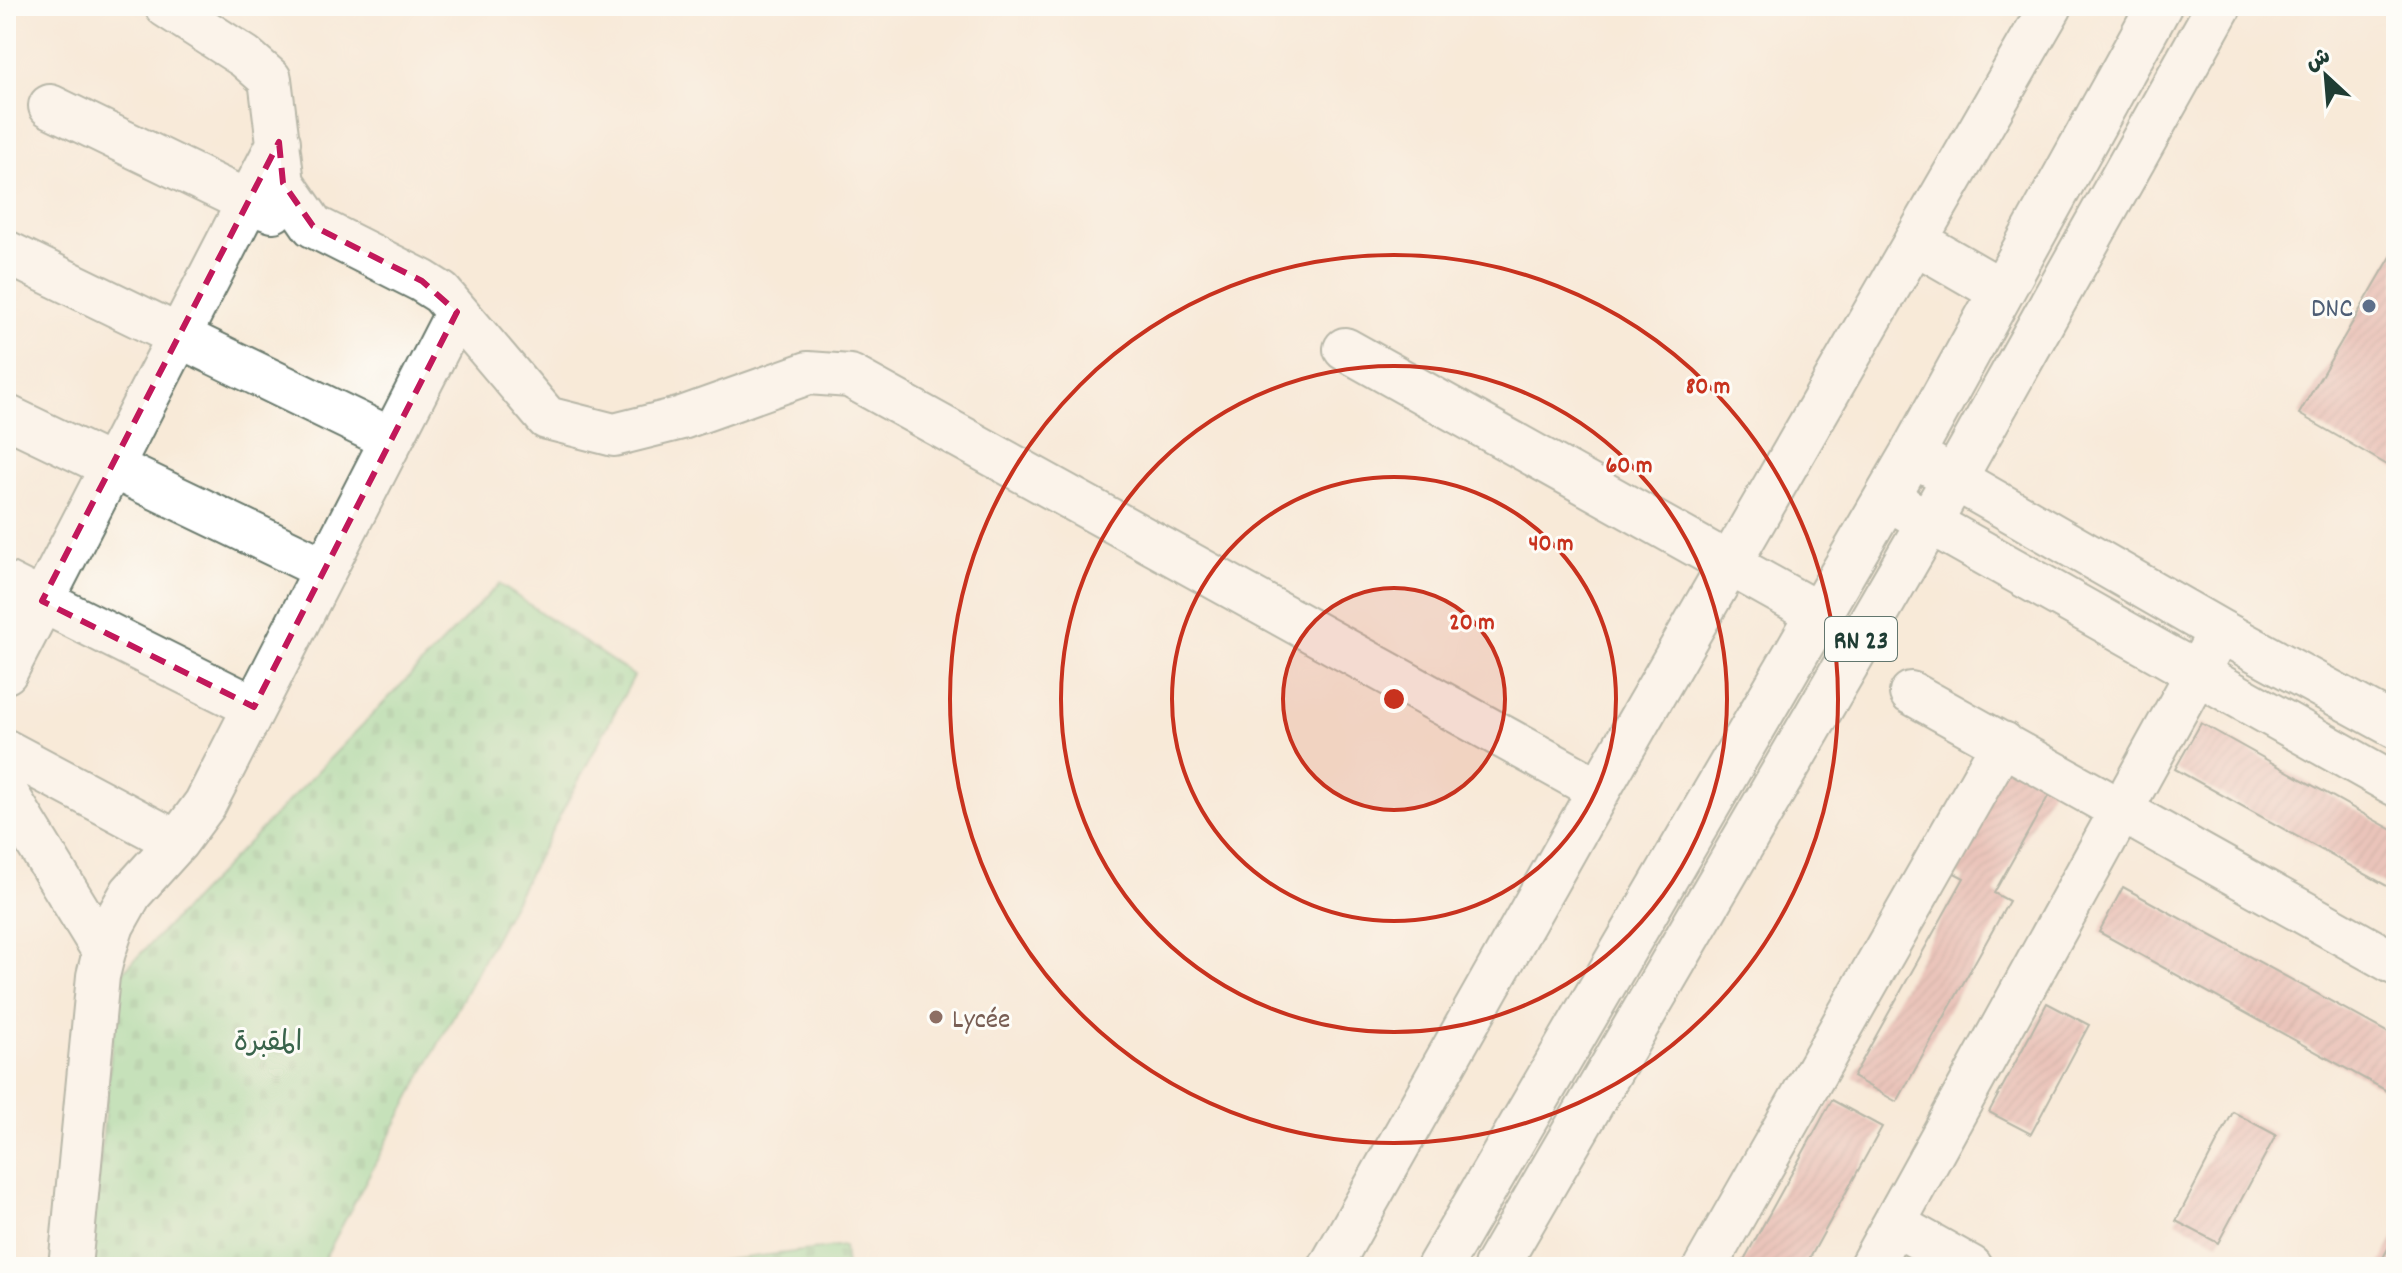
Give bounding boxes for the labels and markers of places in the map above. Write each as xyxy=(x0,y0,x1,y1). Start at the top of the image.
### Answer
place label: DNC xyxy=(2311,291,2353,331)
marker: DNC xyxy=(2360,297,2378,315)
centre of rings xyxy=(1380,685,1408,713)
place label: Lycée xyxy=(952,1002,1010,1042)
marker: Lycée xyxy=(927,1008,945,1026)

